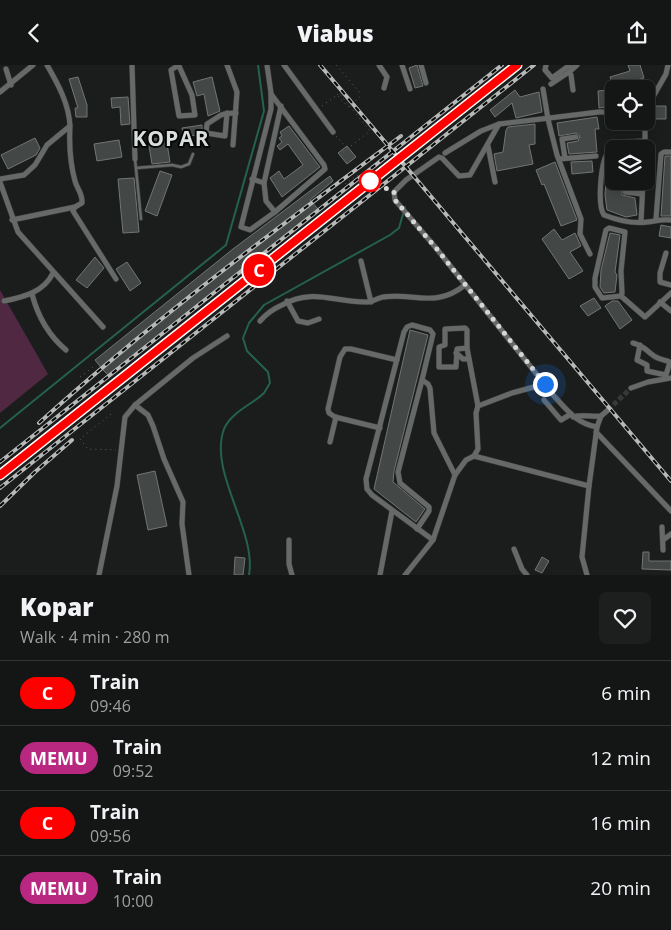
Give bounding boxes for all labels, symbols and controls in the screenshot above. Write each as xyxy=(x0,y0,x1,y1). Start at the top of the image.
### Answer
text: Viabus xyxy=(297,18,374,48)
icon: back xyxy=(20,19,48,47)
icon: share xyxy=(623,19,651,47)
map controls xyxy=(605,80,655,190)
button: locate xyxy=(605,80,655,130)
district label: KOPAR xyxy=(132,124,210,152)
button: layers xyxy=(605,140,655,190)
unlabelled marker xyxy=(359,170,381,192)
line badge: C xyxy=(243,254,275,286)
text: C xyxy=(253,258,265,282)
your location xyxy=(533,372,558,397)
text: Kopar xyxy=(20,590,93,623)
button: heart xyxy=(599,592,651,644)
text: Walk · 4 min · 280 m xyxy=(20,626,170,648)
text: Train xyxy=(90,669,139,695)
text: 6 min xyxy=(601,680,651,706)
text: C xyxy=(42,681,53,705)
text: 09:46 xyxy=(90,695,131,717)
text: Train xyxy=(113,734,162,760)
text: 12 min xyxy=(590,745,651,771)
text: MEMU xyxy=(30,746,88,770)
text: 09:52 xyxy=(113,760,153,782)
text: Train xyxy=(90,799,139,825)
text: 16 min xyxy=(590,810,651,836)
text: C xyxy=(42,811,53,835)
text: 09:56 xyxy=(90,825,131,847)
text: Train xyxy=(113,864,162,890)
text: 20 min xyxy=(590,875,651,901)
text: MEMU xyxy=(30,876,88,900)
text: 10:00 xyxy=(113,890,153,912)

